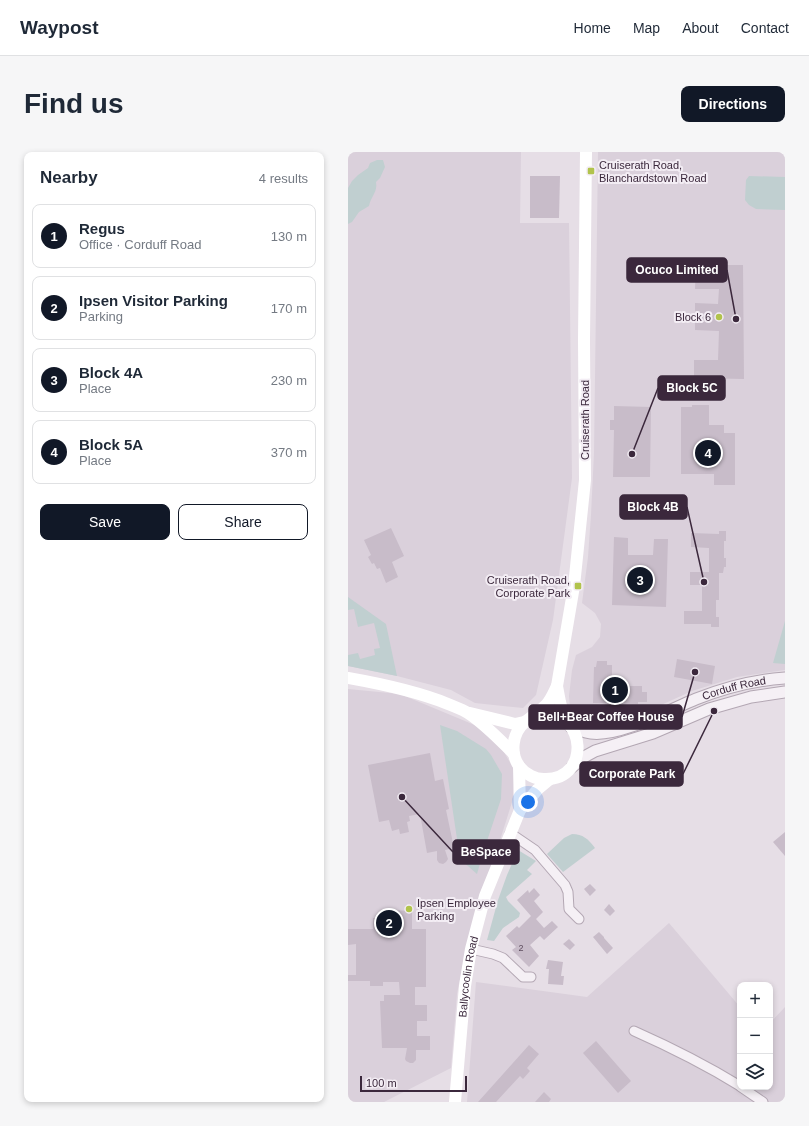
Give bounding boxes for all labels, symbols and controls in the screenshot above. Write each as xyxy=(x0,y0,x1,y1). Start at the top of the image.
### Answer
text: Waypost xyxy=(20,17,98,38)
text: Home xyxy=(574,20,611,36)
text: Map xyxy=(633,20,660,36)
text: About xyxy=(682,20,719,36)
text: Contact xyxy=(741,20,789,36)
button: Directions xyxy=(681,86,785,122)
text: Find us xyxy=(24,88,124,119)
place label: Cruiserath Road, Blanchardstown Road xyxy=(599,159,707,184)
marker: Cruiserath Road, Blanchardstown Road xyxy=(586,166,596,176)
text: Nearby xyxy=(40,168,98,187)
text: 4 results xyxy=(259,171,308,186)
text: Regus xyxy=(79,220,125,237)
text: 1 xyxy=(50,229,58,244)
text: 130 m xyxy=(271,229,307,244)
text: Office · Corduff Road xyxy=(79,237,201,252)
callout: Ocuco Limited xyxy=(627,258,727,282)
text: Ocuco Limited xyxy=(635,263,719,277)
text: Ipsen Visitor Parking xyxy=(79,292,228,309)
text: 2 xyxy=(50,301,58,316)
text: 170 m xyxy=(271,301,307,316)
text: Parking xyxy=(79,309,123,324)
place label: Block 6 xyxy=(675,311,711,323)
marker: Block 6 xyxy=(714,312,724,322)
text: Block 4A xyxy=(79,364,143,381)
text: 3 xyxy=(50,373,58,388)
text: 230 m xyxy=(271,373,307,388)
callout: Block 5C xyxy=(658,376,725,400)
street label: Cruiserath Road xyxy=(579,380,591,460)
text: Place xyxy=(79,381,112,396)
text: Block 5C xyxy=(666,381,718,395)
text: Block 5A xyxy=(79,436,143,453)
pin: 4 xyxy=(695,438,721,468)
text: 4 xyxy=(50,445,58,460)
text: 370 m xyxy=(271,445,307,460)
text: Place xyxy=(79,453,112,468)
callout: Block 4B xyxy=(620,495,687,519)
text: Block 4B xyxy=(627,500,679,514)
button: Save xyxy=(40,504,170,540)
button: Share xyxy=(178,504,308,540)
pin: 3 xyxy=(627,565,653,595)
place label: Cruiserath Road, Corporate Park xyxy=(487,574,570,599)
marker: Cruiserath Road, Corporate Park xyxy=(573,581,583,591)
street label: Corduff Road xyxy=(700,674,767,702)
pin: 1 xyxy=(602,675,628,705)
callout: Bell+Bear Coffee House xyxy=(529,705,682,729)
text: Bell+Bear Coffee House xyxy=(538,710,675,724)
callout: Corporate Park xyxy=(580,762,683,786)
text: Corporate Park xyxy=(589,767,676,781)
your location xyxy=(518,792,538,812)
callout: BeSpace xyxy=(453,840,519,864)
text: BeSpace xyxy=(461,845,512,859)
place label: Ipsen Employee Parking xyxy=(417,897,496,922)
marker: Ipsen Employee Parking xyxy=(404,904,414,914)
pin: 2 xyxy=(376,908,402,938)
street label: Ballycoolin Road xyxy=(456,935,480,1018)
house number: 2 xyxy=(518,943,524,953)
map controls xyxy=(737,982,773,1090)
button: + xyxy=(737,982,773,1018)
button: − xyxy=(737,1018,773,1054)
button: layers xyxy=(737,1054,773,1090)
scale bar xyxy=(360,1074,467,1093)
text: 100 m xyxy=(366,1077,397,1089)

